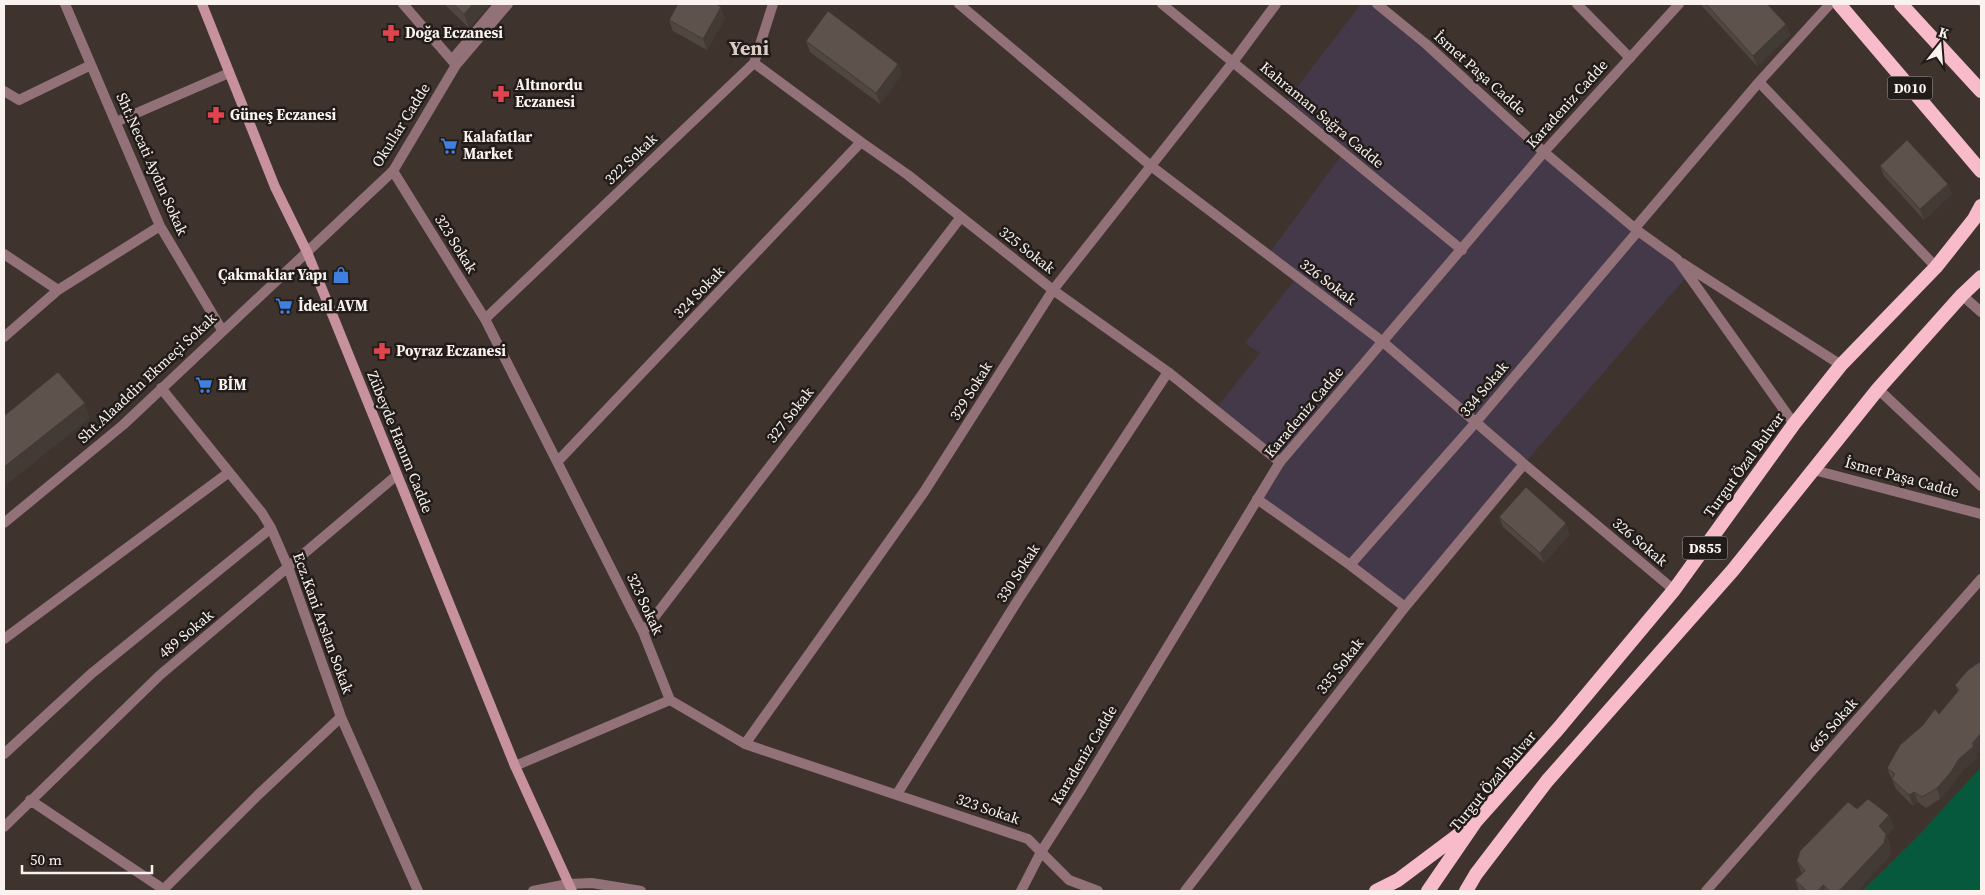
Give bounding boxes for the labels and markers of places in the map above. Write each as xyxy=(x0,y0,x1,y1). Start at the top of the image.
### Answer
place label: Doğa Eczanesi xyxy=(405,22,503,43)
pharmacy icon: Doğa Eczanesi xyxy=(381,23,401,43)
place label: Altınordu Eczanesi xyxy=(515,74,583,112)
pharmacy icon: Altınordu Eczanesi xyxy=(491,84,511,104)
place label: Güneş Eczanesi xyxy=(230,104,336,125)
pharmacy icon: Güneş Eczanesi xyxy=(206,105,226,125)
place label: Kalafatlar Market xyxy=(463,126,532,164)
supermarket icon: Kalafatlar Market xyxy=(439,136,459,156)
place label: Çakmaklar Yapı xyxy=(218,264,327,285)
shop icon: Çakmaklar Yapı xyxy=(331,265,351,285)
place label: İdeal AVM xyxy=(298,295,368,316)
supermarket icon: İdeal AVM xyxy=(274,296,294,316)
place label: Poyraz Eczanesi xyxy=(396,340,506,361)
pharmacy icon: Poyraz Eczanesi xyxy=(372,341,392,361)
place label: BİM xyxy=(218,374,247,395)
supermarket icon: BİM xyxy=(194,375,214,395)

